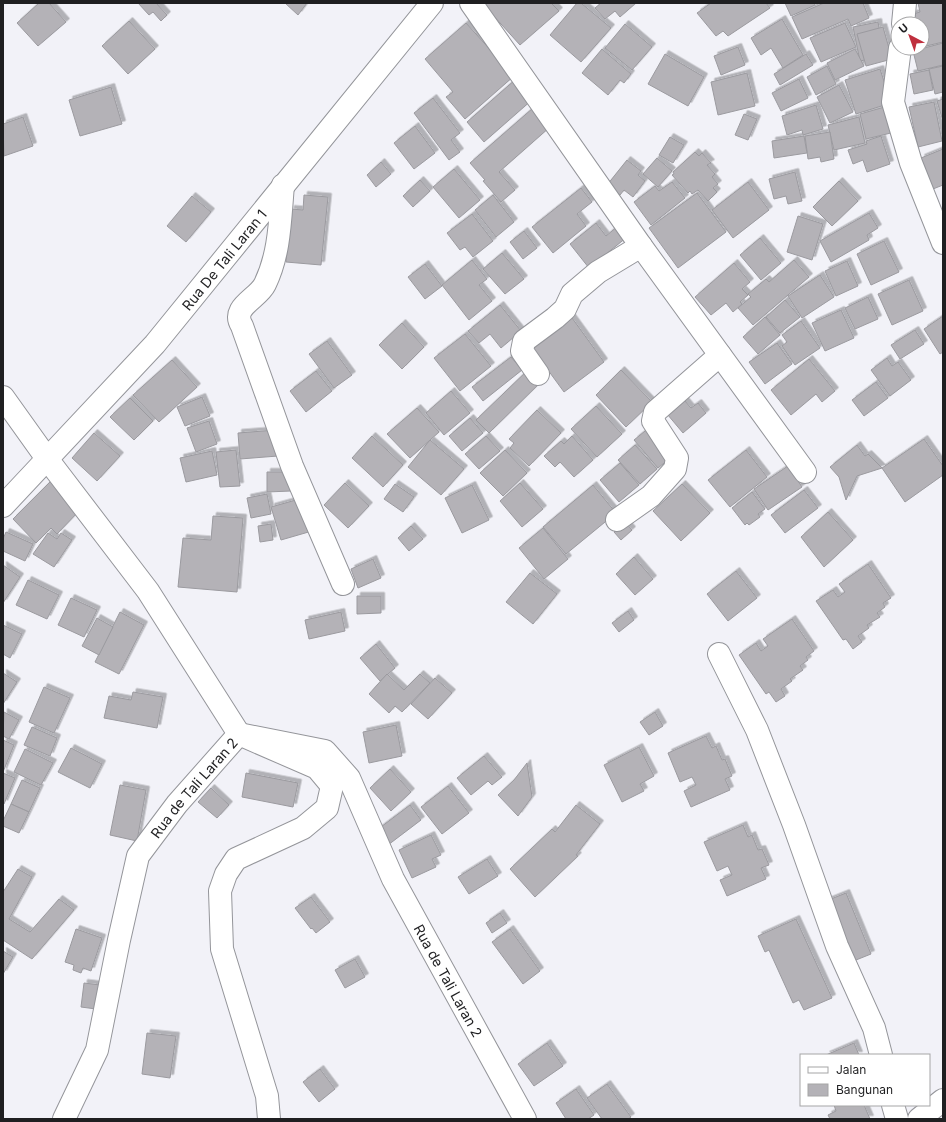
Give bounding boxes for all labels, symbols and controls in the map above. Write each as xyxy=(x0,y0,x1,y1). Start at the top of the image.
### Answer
north arrow xyxy=(890,16,930,56)
text: U xyxy=(896,21,911,36)
street label: Rua De Tali Laran 1 xyxy=(178,206,270,313)
street label: Rua de Tali Laran 2 xyxy=(146,734,241,841)
street label: Rua de Tali Laran 2 xyxy=(411,921,487,1040)
legend xyxy=(800,1054,930,1106)
text: Jalan xyxy=(836,1062,866,1077)
text: Bangunan xyxy=(836,1082,893,1097)

